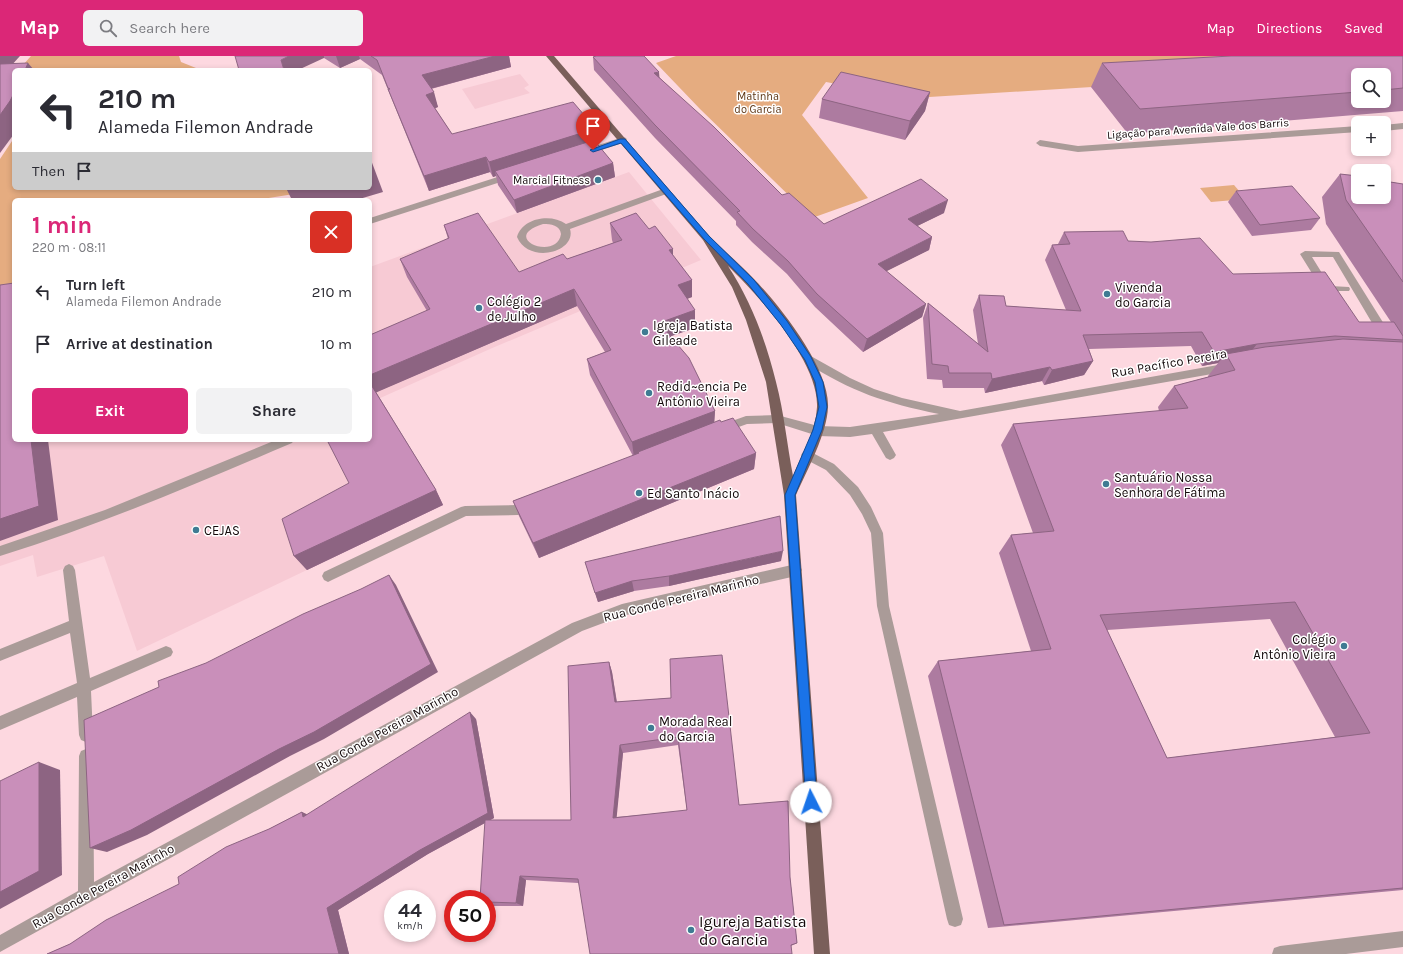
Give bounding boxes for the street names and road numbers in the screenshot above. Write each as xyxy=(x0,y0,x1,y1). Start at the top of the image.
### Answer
street label: Ligação para Avenida Vale dos Barris xyxy=(1106,116,1290,142)
street label: Rua Pacífico Pereira xyxy=(1110,345,1228,381)
street label: Rua Conde Pereira Marinho xyxy=(602,571,760,625)
street label: Rua Conde Pereira Marinho xyxy=(313,684,461,774)
street label: Rua Conde Pereira Marinho xyxy=(29,841,177,931)

